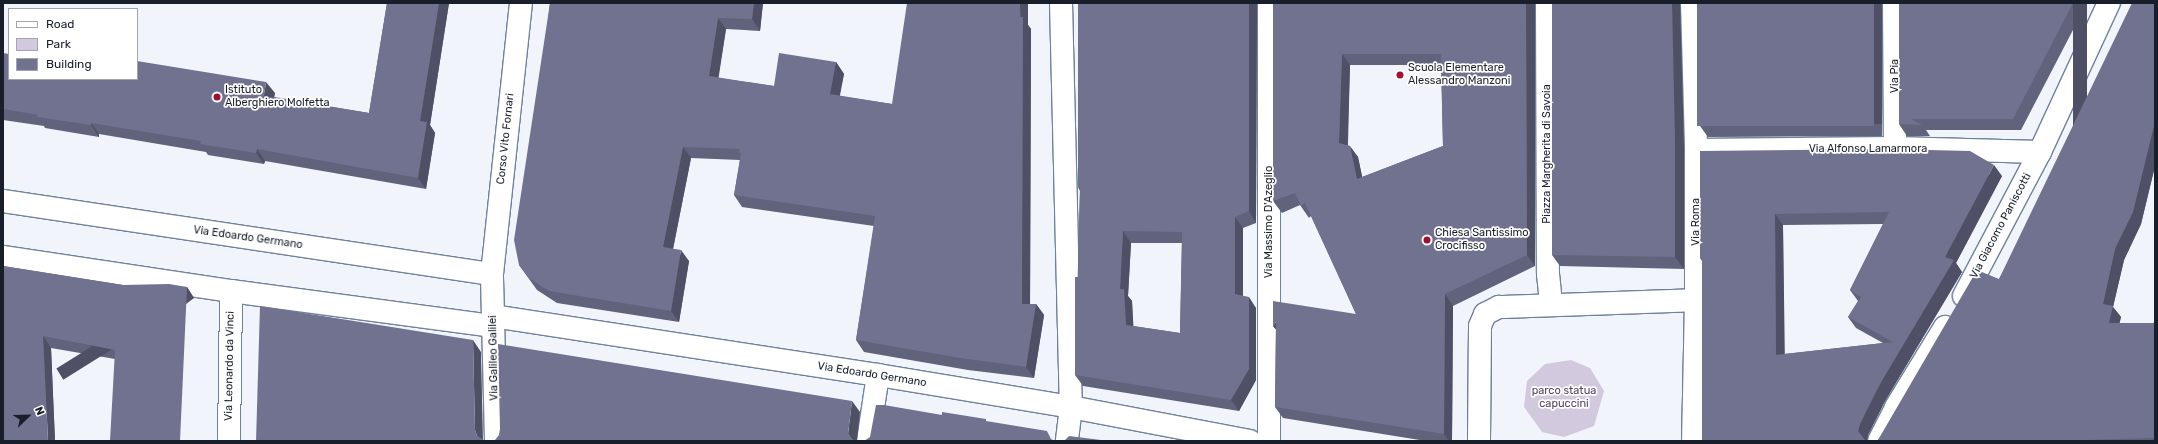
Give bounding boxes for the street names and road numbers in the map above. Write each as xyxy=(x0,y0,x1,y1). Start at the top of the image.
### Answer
street label: Via Pia xyxy=(1888,59,1902,93)
street label: Piazza Margherita di Savoia xyxy=(1540,84,1554,224)
street label: Corso Vito Fornari xyxy=(495,93,517,185)
street label: Via Alfonso Lamarmora xyxy=(1809,142,1927,156)
street label: Via Massimo D'Azeglio xyxy=(1262,166,1276,278)
street label: Via Giacomo Paniscotti xyxy=(1968,171,2034,281)
street label: Via Roma xyxy=(1689,198,1703,246)
street label: Via Edoardo Germano xyxy=(192,224,304,252)
street label: Via Leonardo da Vinci xyxy=(222,311,238,421)
street label: Via Galileo Galilei xyxy=(487,315,501,401)
street label: Via Edoardo Germano xyxy=(816,360,928,390)

